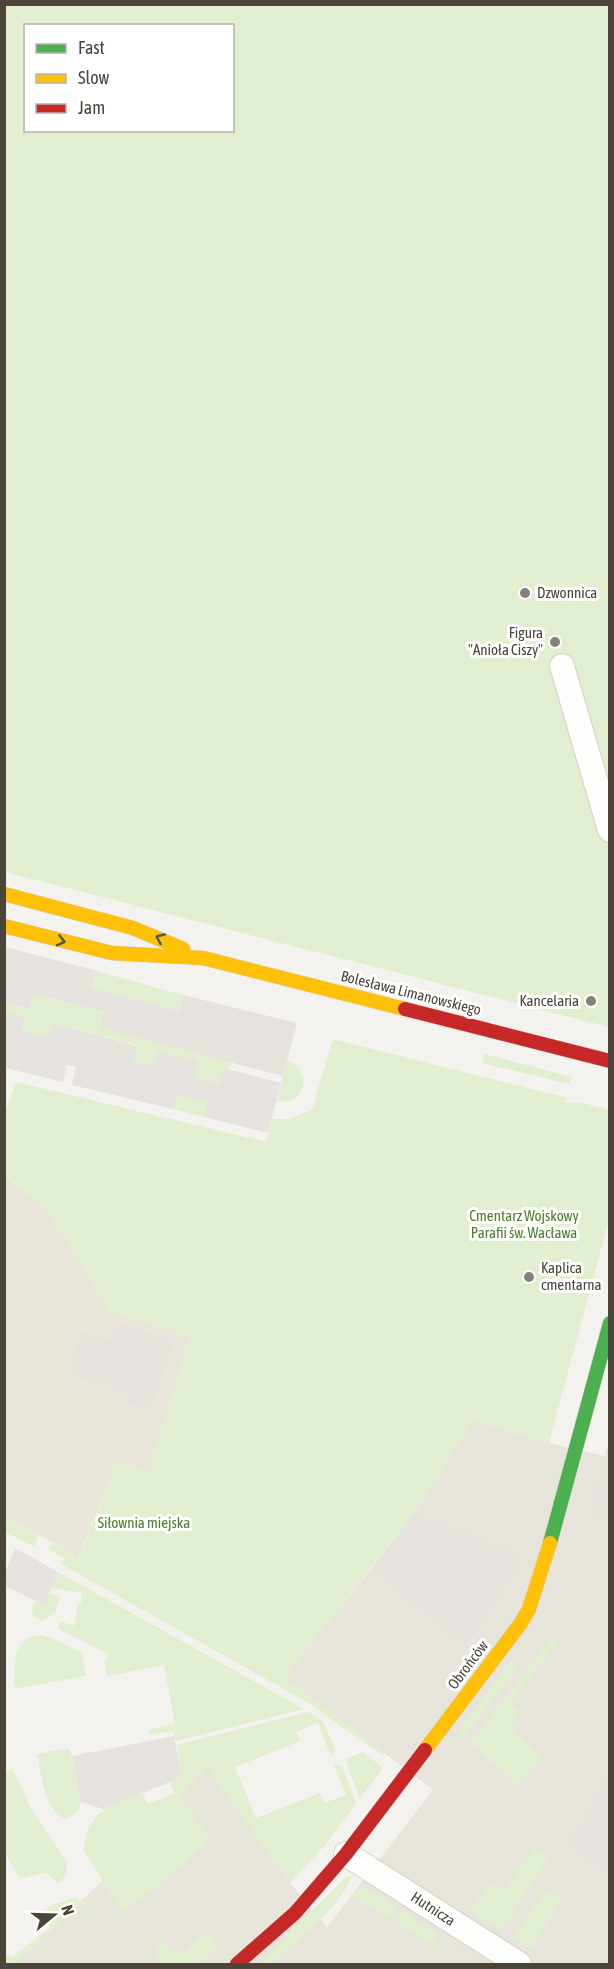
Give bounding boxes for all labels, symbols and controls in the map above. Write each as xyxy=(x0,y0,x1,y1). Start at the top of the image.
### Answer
legend xyxy=(24,24,234,132)
text: Fast xyxy=(78,37,105,58)
text: Slow xyxy=(78,67,109,88)
text: Jam xyxy=(78,97,105,118)
place label: Dzwonnica xyxy=(537,584,597,601)
marker: Dzwonnica xyxy=(518,586,532,600)
place label: Figura "Anioła Ciszy" xyxy=(468,624,543,658)
marker: Figura "Anioła Ciszy" xyxy=(548,635,562,649)
one-way arrow xyxy=(56,933,66,946)
one-way arrow xyxy=(155,934,166,946)
street label: Bolesława Limanowskiego xyxy=(339,967,483,1018)
place label: Kancelaria xyxy=(520,992,579,1009)
marker: Kancelaria xyxy=(584,994,598,1008)
park label: Cmentarz Wojskowy Parafii św. Wacława xyxy=(469,1207,579,1241)
place label: Kaplica cmentarna xyxy=(541,1259,601,1293)
marker: Kaplica cmentarna xyxy=(522,1270,536,1284)
park label: Siłownia miejska xyxy=(98,1514,190,1531)
street label: Obrońców xyxy=(444,1637,491,1692)
north arrow xyxy=(24,1885,84,1945)
street label: Hutnicza xyxy=(408,1888,458,1929)
text: N xyxy=(58,1903,78,1918)

